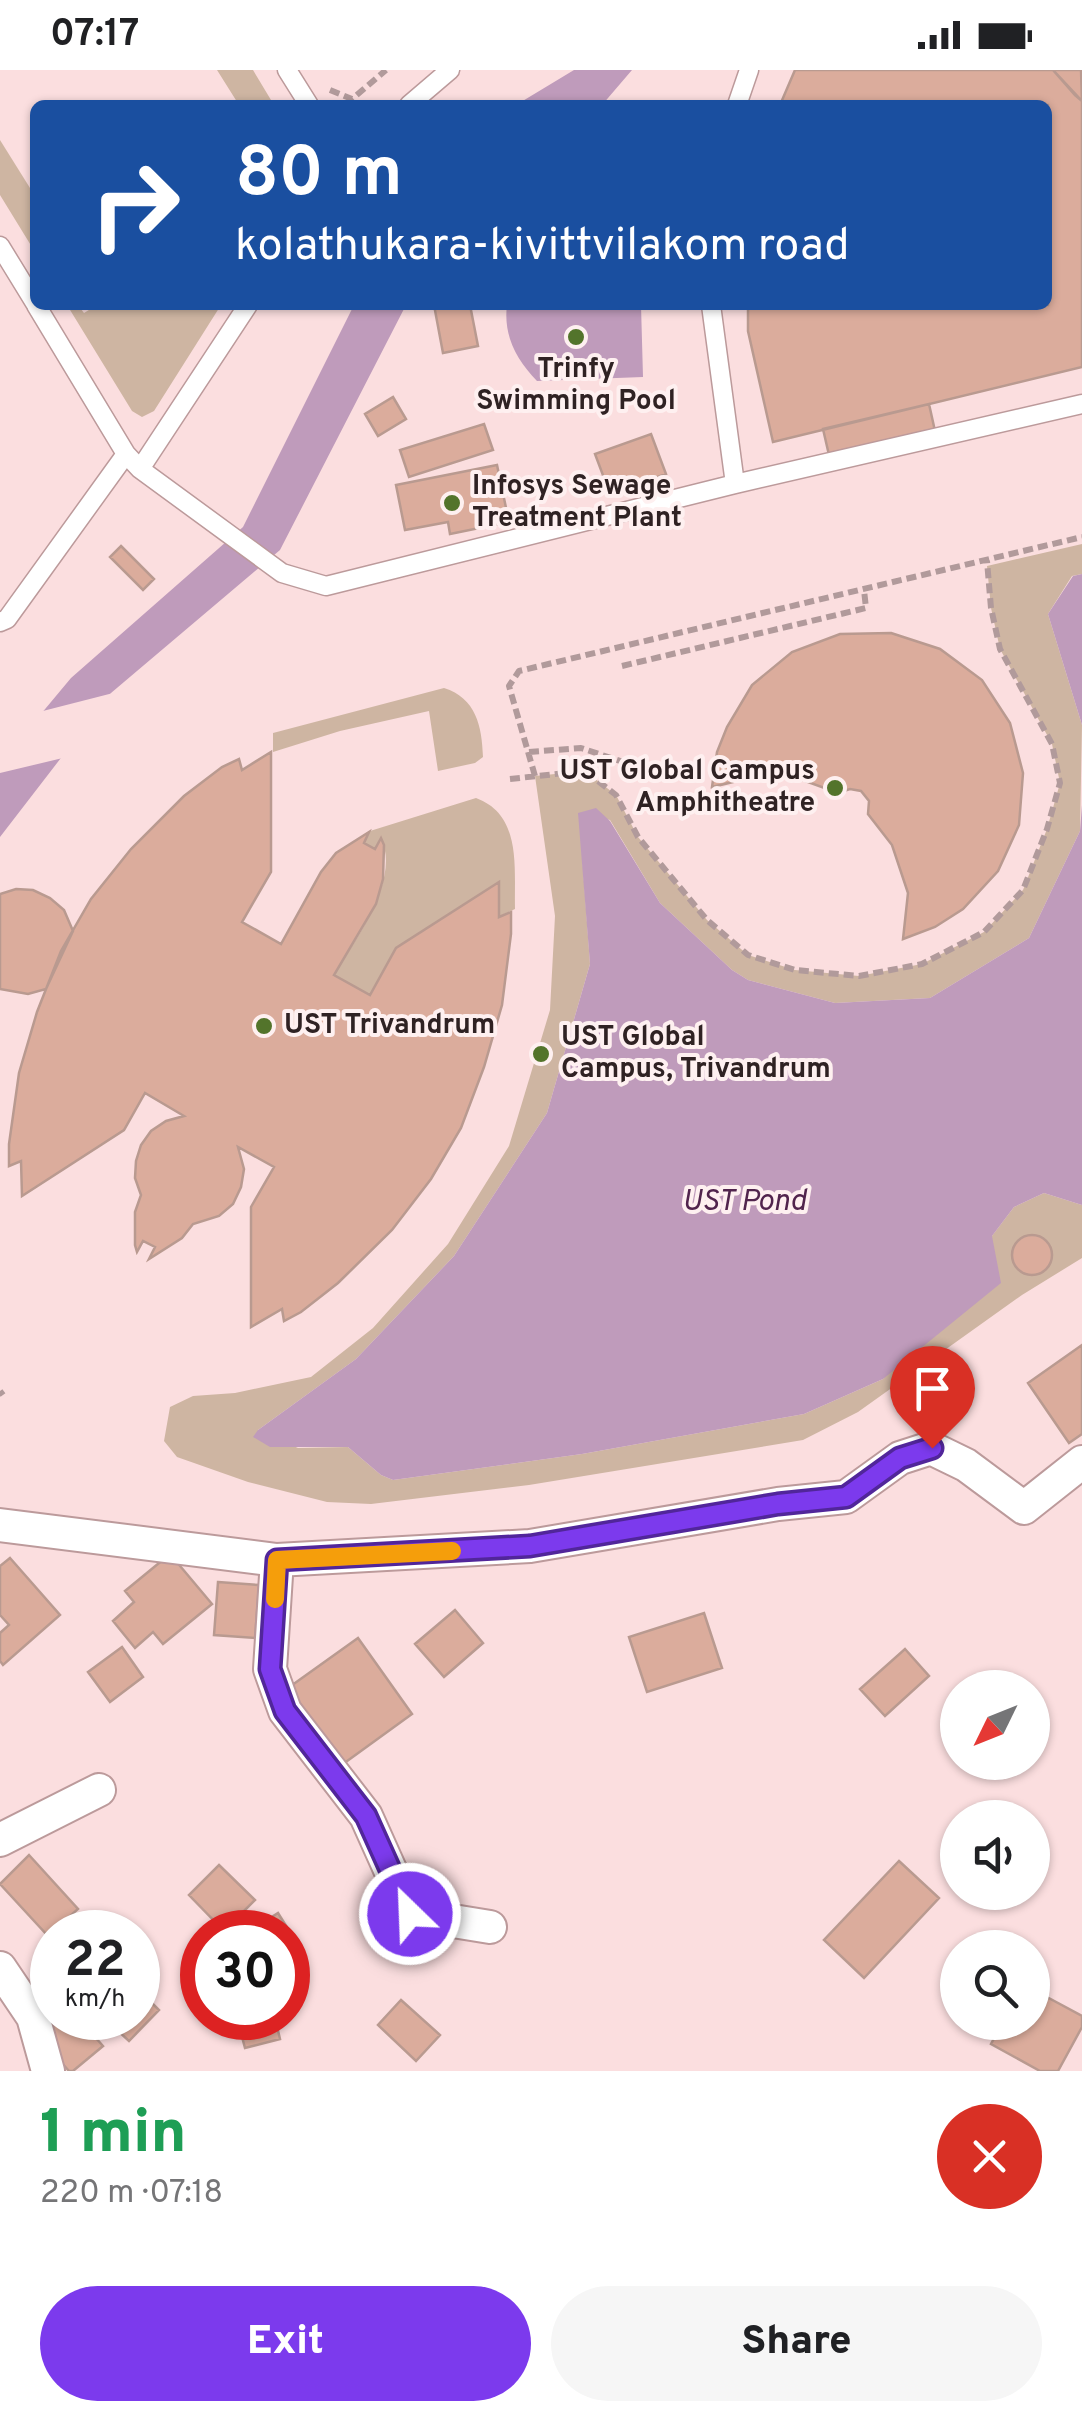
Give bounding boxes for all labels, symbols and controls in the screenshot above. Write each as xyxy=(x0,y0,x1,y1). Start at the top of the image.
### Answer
text: 07:17 xyxy=(50,11,139,60)
text: 80 m xyxy=(235,132,403,221)
icon: right xyxy=(70,140,200,270)
text: kolathukara-kivittvilakom road xyxy=(235,219,850,276)
marker: Trinfy Swimming Pool xyxy=(565,326,587,348)
place label: Trinfy Swimming Pool xyxy=(476,352,676,420)
place label: Infosys Sewage Treatment Plant xyxy=(472,469,682,537)
marker: Infosys Sewage Treatment Plant xyxy=(441,492,463,514)
place label: UST Global Campus Amphitheatre xyxy=(560,754,815,822)
marker: UST Global Campus Amphitheatre xyxy=(824,777,846,799)
place label: UST Trivandrum xyxy=(284,1008,495,1044)
marker: UST Trivandrum xyxy=(253,1015,275,1037)
place label: UST Global Campus, Trivandrum xyxy=(561,1020,831,1088)
marker: UST Global Campus, Trivandrum xyxy=(530,1043,552,1065)
water label: UST Pond xyxy=(682,1184,808,1221)
pin xyxy=(890,1346,975,1449)
icon: arrive xyxy=(905,1361,960,1416)
north arrow xyxy=(940,1670,1050,1780)
map controls xyxy=(940,1670,1050,2040)
button: sound xyxy=(940,1800,1050,1910)
position arrow xyxy=(358,1862,462,1966)
speed limit sign: 30 xyxy=(180,1910,310,2040)
button: search xyxy=(940,1930,1050,2040)
text: 22 xyxy=(64,1931,126,1994)
text: km/h xyxy=(65,1984,125,2016)
text: 1 min xyxy=(40,2098,187,2174)
button: close xyxy=(937,2104,1042,2209)
text: 220 m · 07:18 xyxy=(40,2174,223,2214)
button: Exit xyxy=(40,2286,531,2401)
button: Share xyxy=(551,2286,1042,2401)

